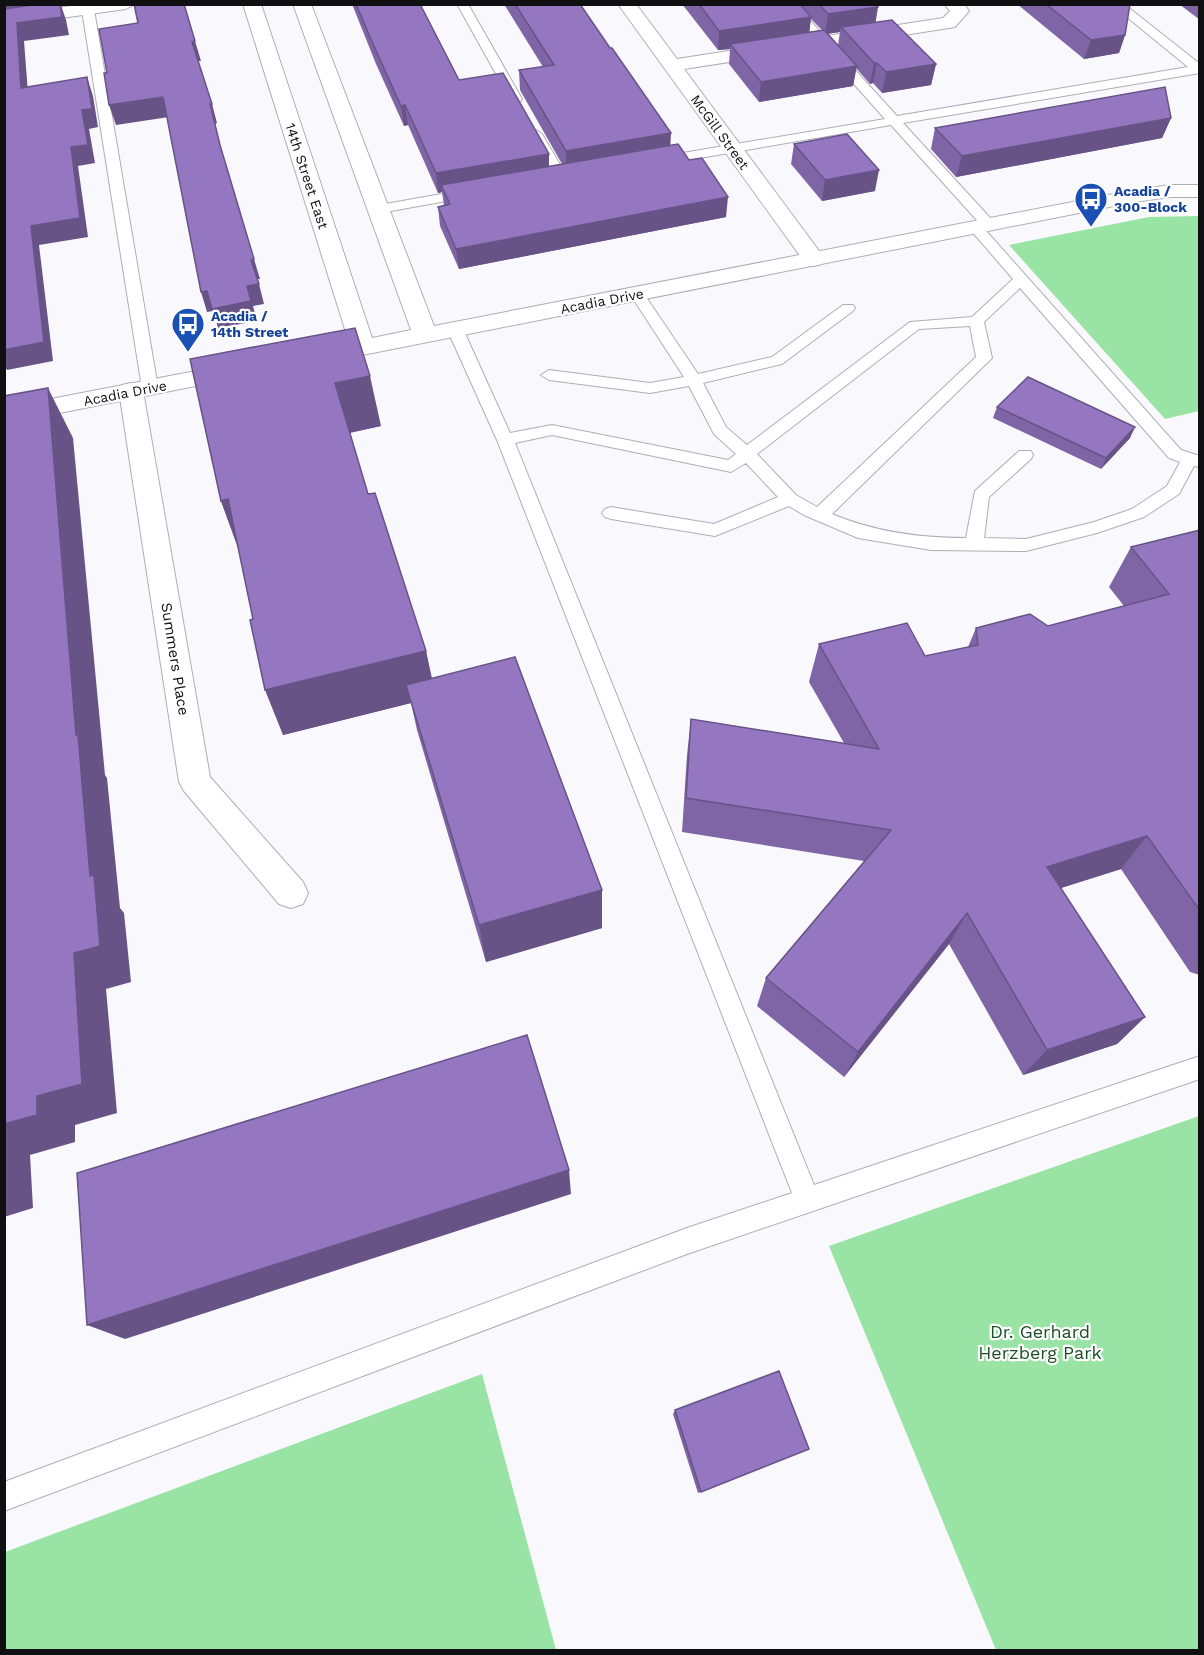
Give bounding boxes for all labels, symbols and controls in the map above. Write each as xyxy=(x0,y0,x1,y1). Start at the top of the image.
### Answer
street label: McGill Street xyxy=(688,92,753,173)
street label: 14th Street East xyxy=(282,121,332,231)
bus stop icon: Acadia / 300-Block xyxy=(1073,181,1109,228)
place label: Acadia / 300-Block xyxy=(1114,183,1187,215)
street label: Acadia Drive xyxy=(559,285,645,317)
bus stop icon: Acadia / 14th Street xyxy=(170,306,206,353)
place label: Acadia / 14th Street xyxy=(211,308,288,340)
street label: Acadia Drive xyxy=(82,377,168,409)
street label: Summers Place xyxy=(157,601,193,717)
park label: Dr. Gerhard Herzberg Park xyxy=(978,1321,1102,1363)

